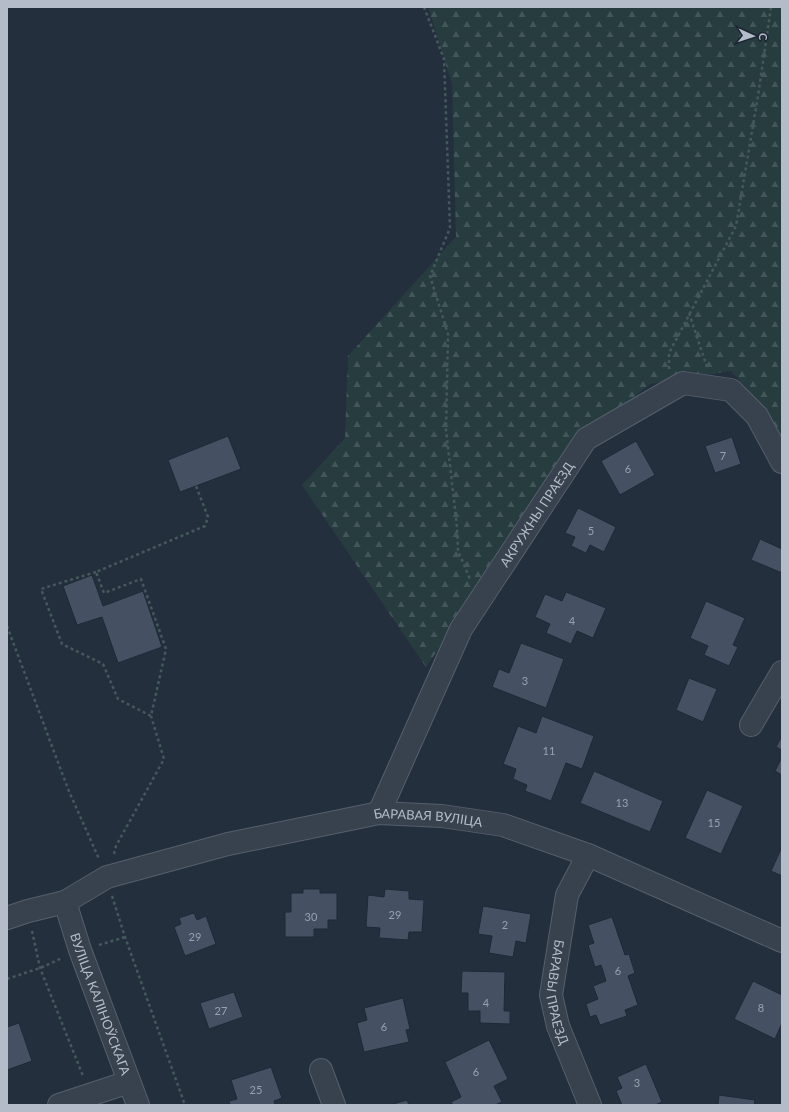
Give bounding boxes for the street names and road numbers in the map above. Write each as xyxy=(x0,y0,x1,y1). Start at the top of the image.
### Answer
street label: АКРУЖНЫ ПРАЕЗД xyxy=(496,458,577,570)
street label: БАРАВАЯ ВУЛІЦА xyxy=(372,805,484,830)
street label: ВУЛІЦА КАЛІНОЎСКАГА xyxy=(67,931,134,1077)
street label: БАРАВЫ ПРАЕЗД xyxy=(543,939,573,1047)

